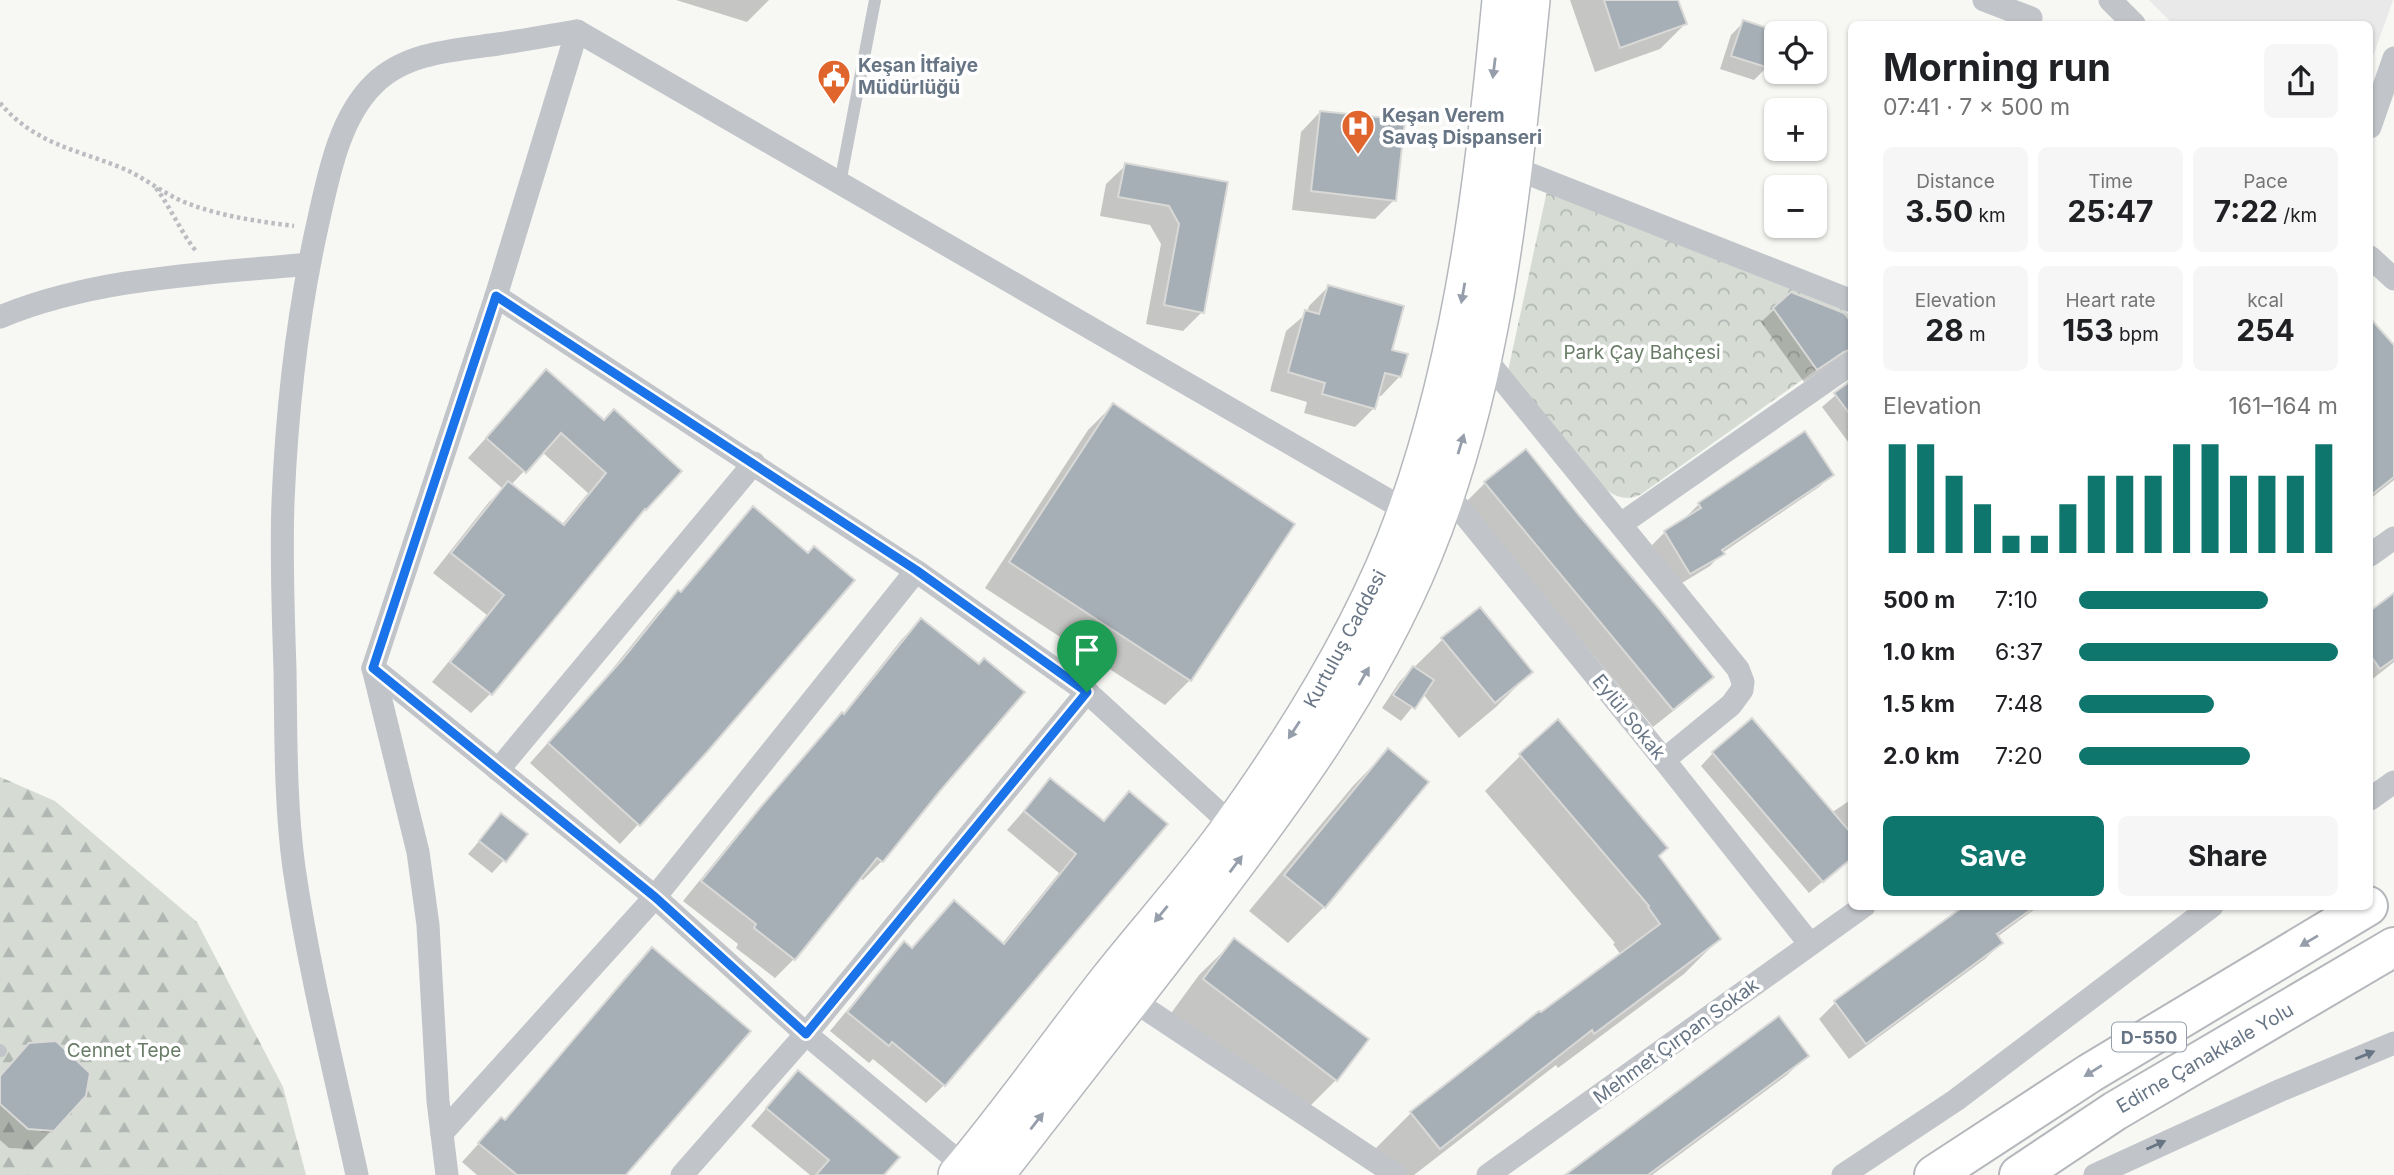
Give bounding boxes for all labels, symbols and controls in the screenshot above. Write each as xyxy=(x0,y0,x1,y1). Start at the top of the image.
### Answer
map controls xyxy=(1764,21,1827,238)
button: locate xyxy=(1764,21,1827,84)
text: Morning run xyxy=(1883,44,2111,90)
button: share xyxy=(2264,44,2338,118)
place label: Keşan İtfaiye Müdürlüğü xyxy=(858,54,978,99)
public building icon: Keşan İtfaiye Müdürlüğü xyxy=(815,57,853,106)
one-way arrow xyxy=(1488,57,1499,79)
text: 07:41 · 7 × 500 m xyxy=(1883,93,2070,121)
button: + xyxy=(1764,98,1827,161)
place label: Keşan Verem Savaş Dispanseri xyxy=(1382,104,1542,149)
hospital icon: Keşan Verem Savaş Dispanseri xyxy=(1339,107,1377,156)
text: Distance xyxy=(1916,170,1995,193)
text: Time xyxy=(2088,170,2133,193)
text: Pace xyxy=(2243,170,2288,193)
button: − xyxy=(1764,175,1827,238)
text: 3.50 xyxy=(1905,193,1973,229)
text: 25:47 xyxy=(2068,193,2153,229)
text: 7:22 xyxy=(2214,193,2278,229)
text: km xyxy=(1973,204,2006,227)
text: /km xyxy=(2278,204,2317,227)
one-way arrow xyxy=(1457,282,1468,304)
text: Elevation xyxy=(1915,289,1996,312)
text: Heart rate xyxy=(2066,289,2156,312)
text: kcal xyxy=(2247,289,2284,312)
text: 28 xyxy=(1925,312,1964,348)
text: 153 xyxy=(2062,312,2114,348)
text: 254 xyxy=(2236,312,2295,348)
text: m xyxy=(1964,323,1986,346)
text: bpm xyxy=(2114,323,2159,346)
park label: Park Çay Bahçesi xyxy=(1563,341,1721,364)
text: Elevation xyxy=(1883,392,1982,420)
text: 161–164 m xyxy=(2228,392,2338,420)
one-way arrow xyxy=(1456,433,1467,454)
street label: Kurtuluş Caddesi xyxy=(1299,566,1391,712)
text: 500 m xyxy=(1883,586,1955,614)
text: 7:10 xyxy=(1995,586,2038,614)
pin xyxy=(1057,620,1117,692)
icon: arrive xyxy=(1068,631,1106,669)
text: 1.0 km xyxy=(1883,638,1955,666)
text: 6:37 xyxy=(1995,638,2043,666)
one-way arrow xyxy=(1358,666,1370,686)
street label: Eylül Sokak xyxy=(1588,670,1671,765)
text: 1.5 km xyxy=(1883,690,1955,718)
text: 7:48 xyxy=(1995,690,2043,718)
one-way arrow xyxy=(1288,721,1301,740)
text: 2.0 km xyxy=(1883,742,1960,770)
text: 7:20 xyxy=(1995,742,2042,770)
button: Save xyxy=(1883,816,2104,896)
button: Share xyxy=(2118,816,2338,896)
one-way arrow xyxy=(1229,855,1243,873)
one-way arrow xyxy=(1153,905,1168,923)
one-way arrow xyxy=(2299,935,2319,947)
street label: Mehmet Çırpan Sokak xyxy=(1589,973,1764,1109)
street label: Edirne Çanakkale Yolu xyxy=(2112,998,2298,1118)
road number: D-550 xyxy=(2112,1022,2186,1052)
park label: Cennet Tepe xyxy=(67,1039,181,1062)
one-way arrow xyxy=(2354,1049,2375,1060)
one-way arrow xyxy=(2084,1065,2103,1078)
one-way arrow xyxy=(1029,1113,1044,1130)
one-way arrow xyxy=(2146,1140,2166,1151)

